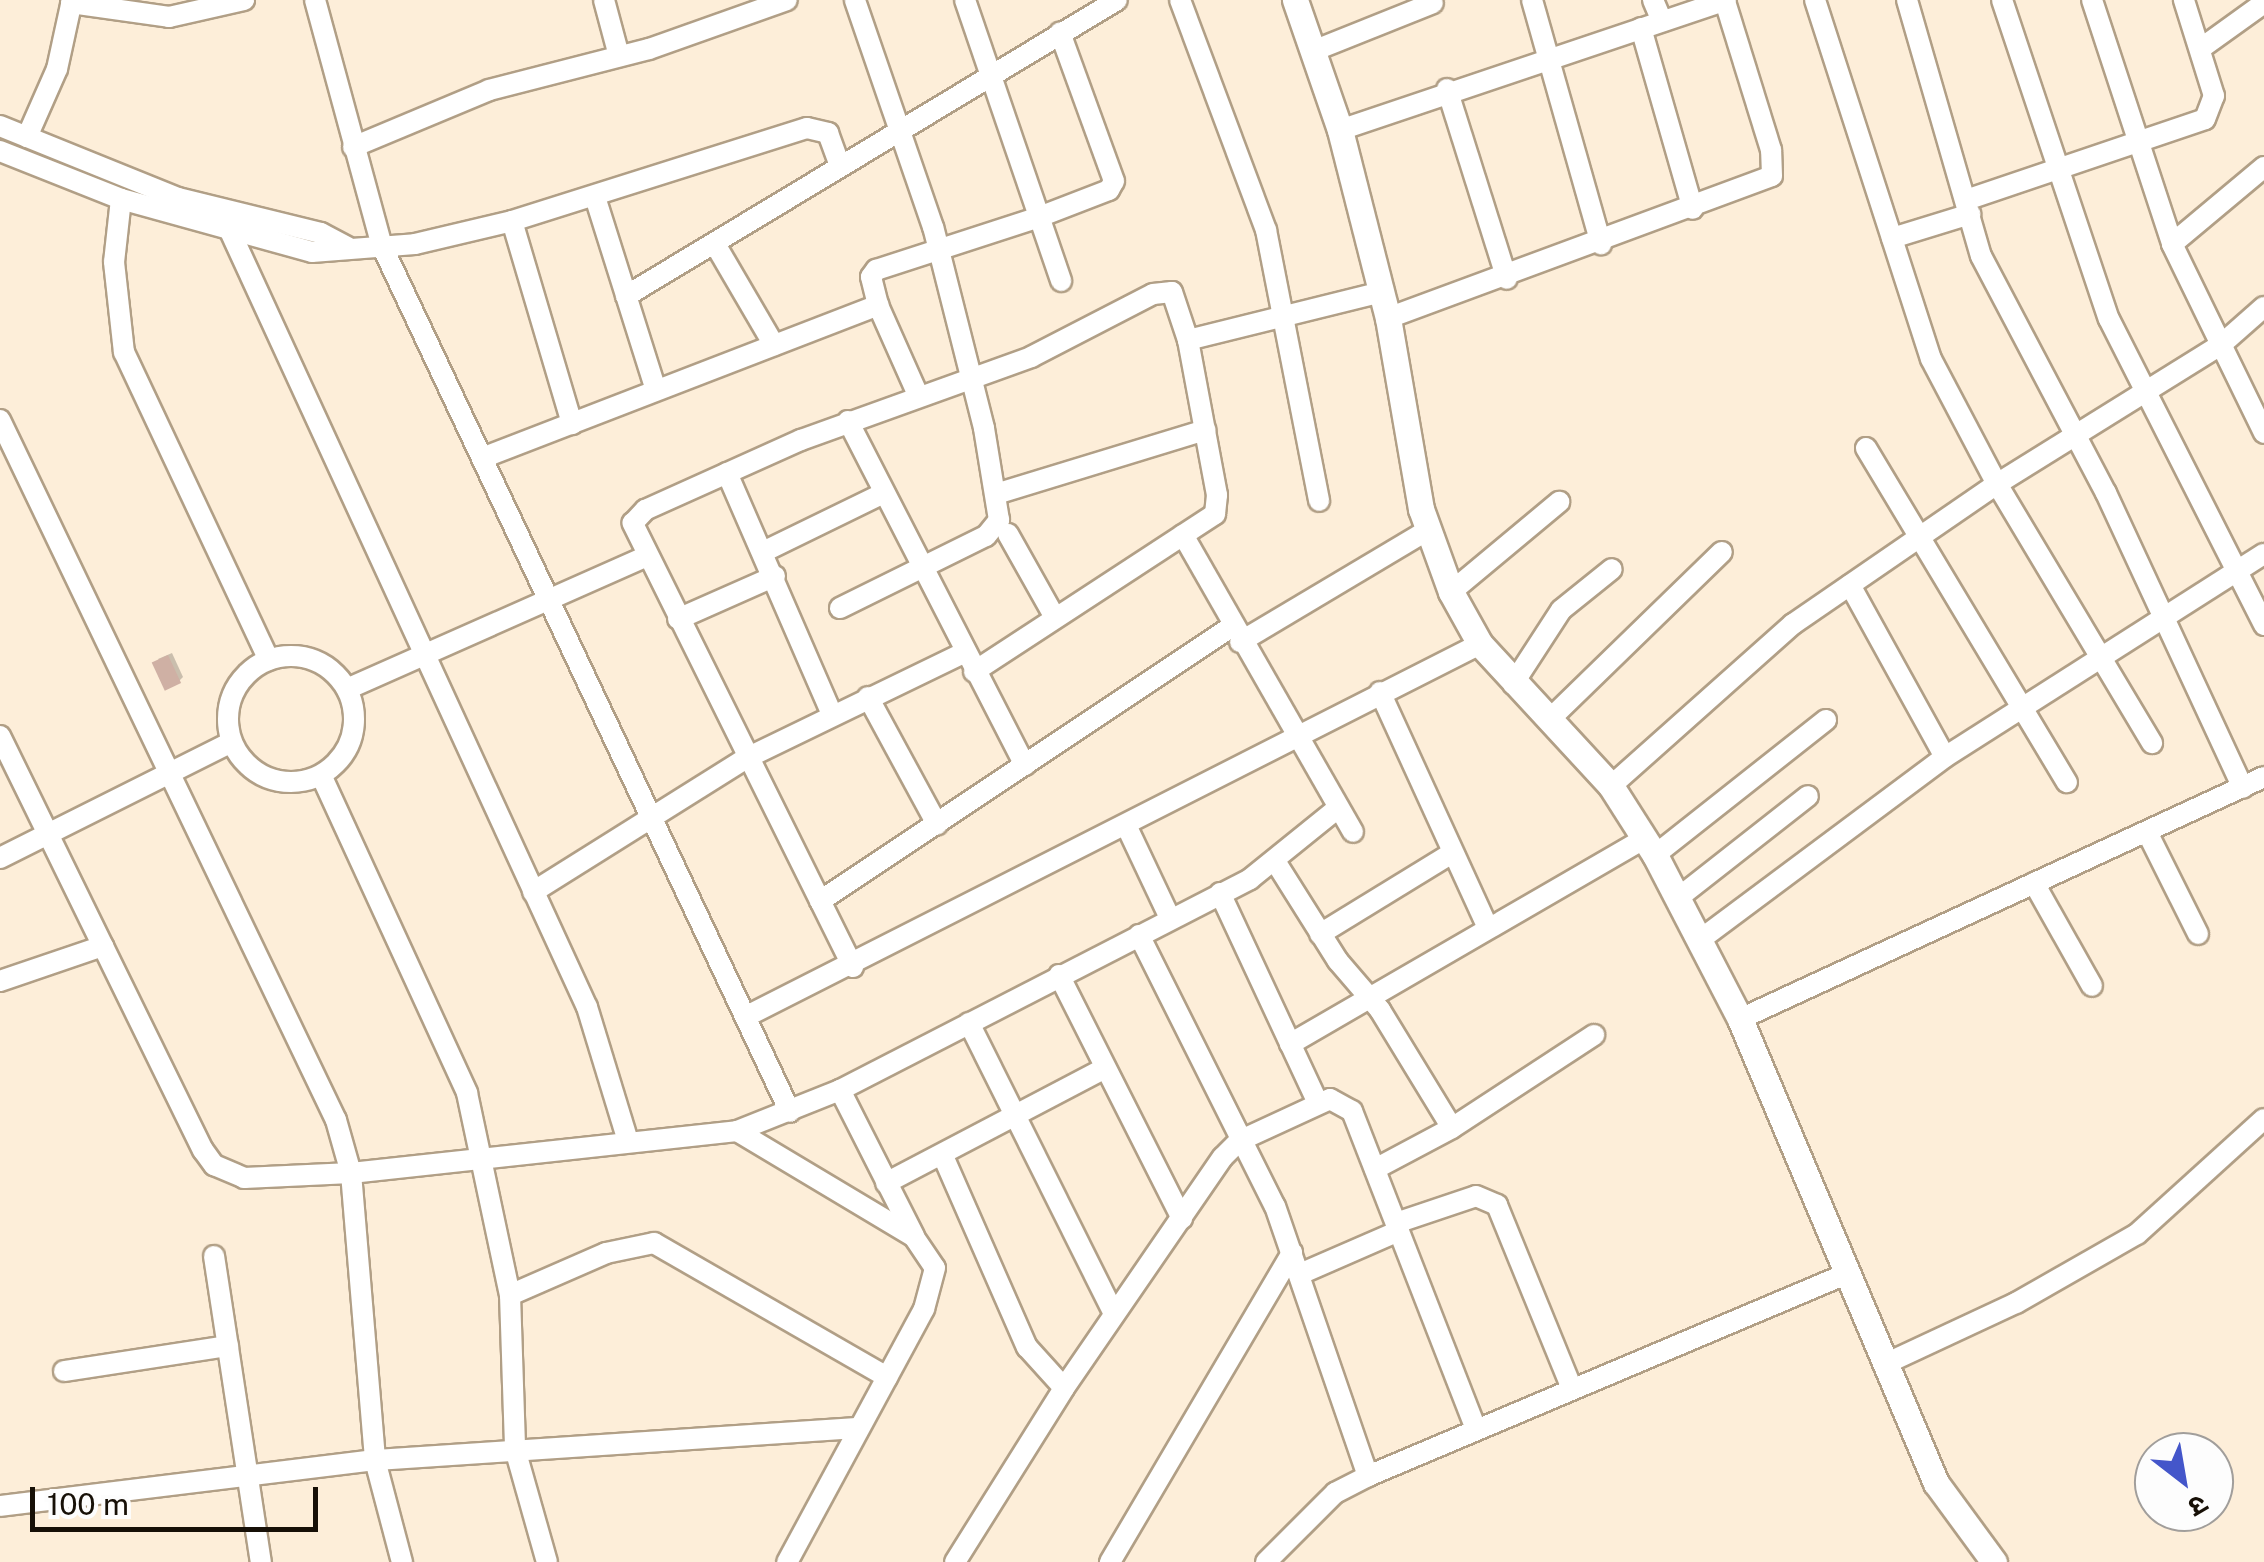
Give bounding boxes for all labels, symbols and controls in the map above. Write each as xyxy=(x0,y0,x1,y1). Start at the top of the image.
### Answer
north arrow xyxy=(2134,1432,2234,1532)
scale bar xyxy=(35,1467,322,1529)
text: 100 m xyxy=(47,1486,129,1522)
text: उ xyxy=(2183,1488,2214,1525)

